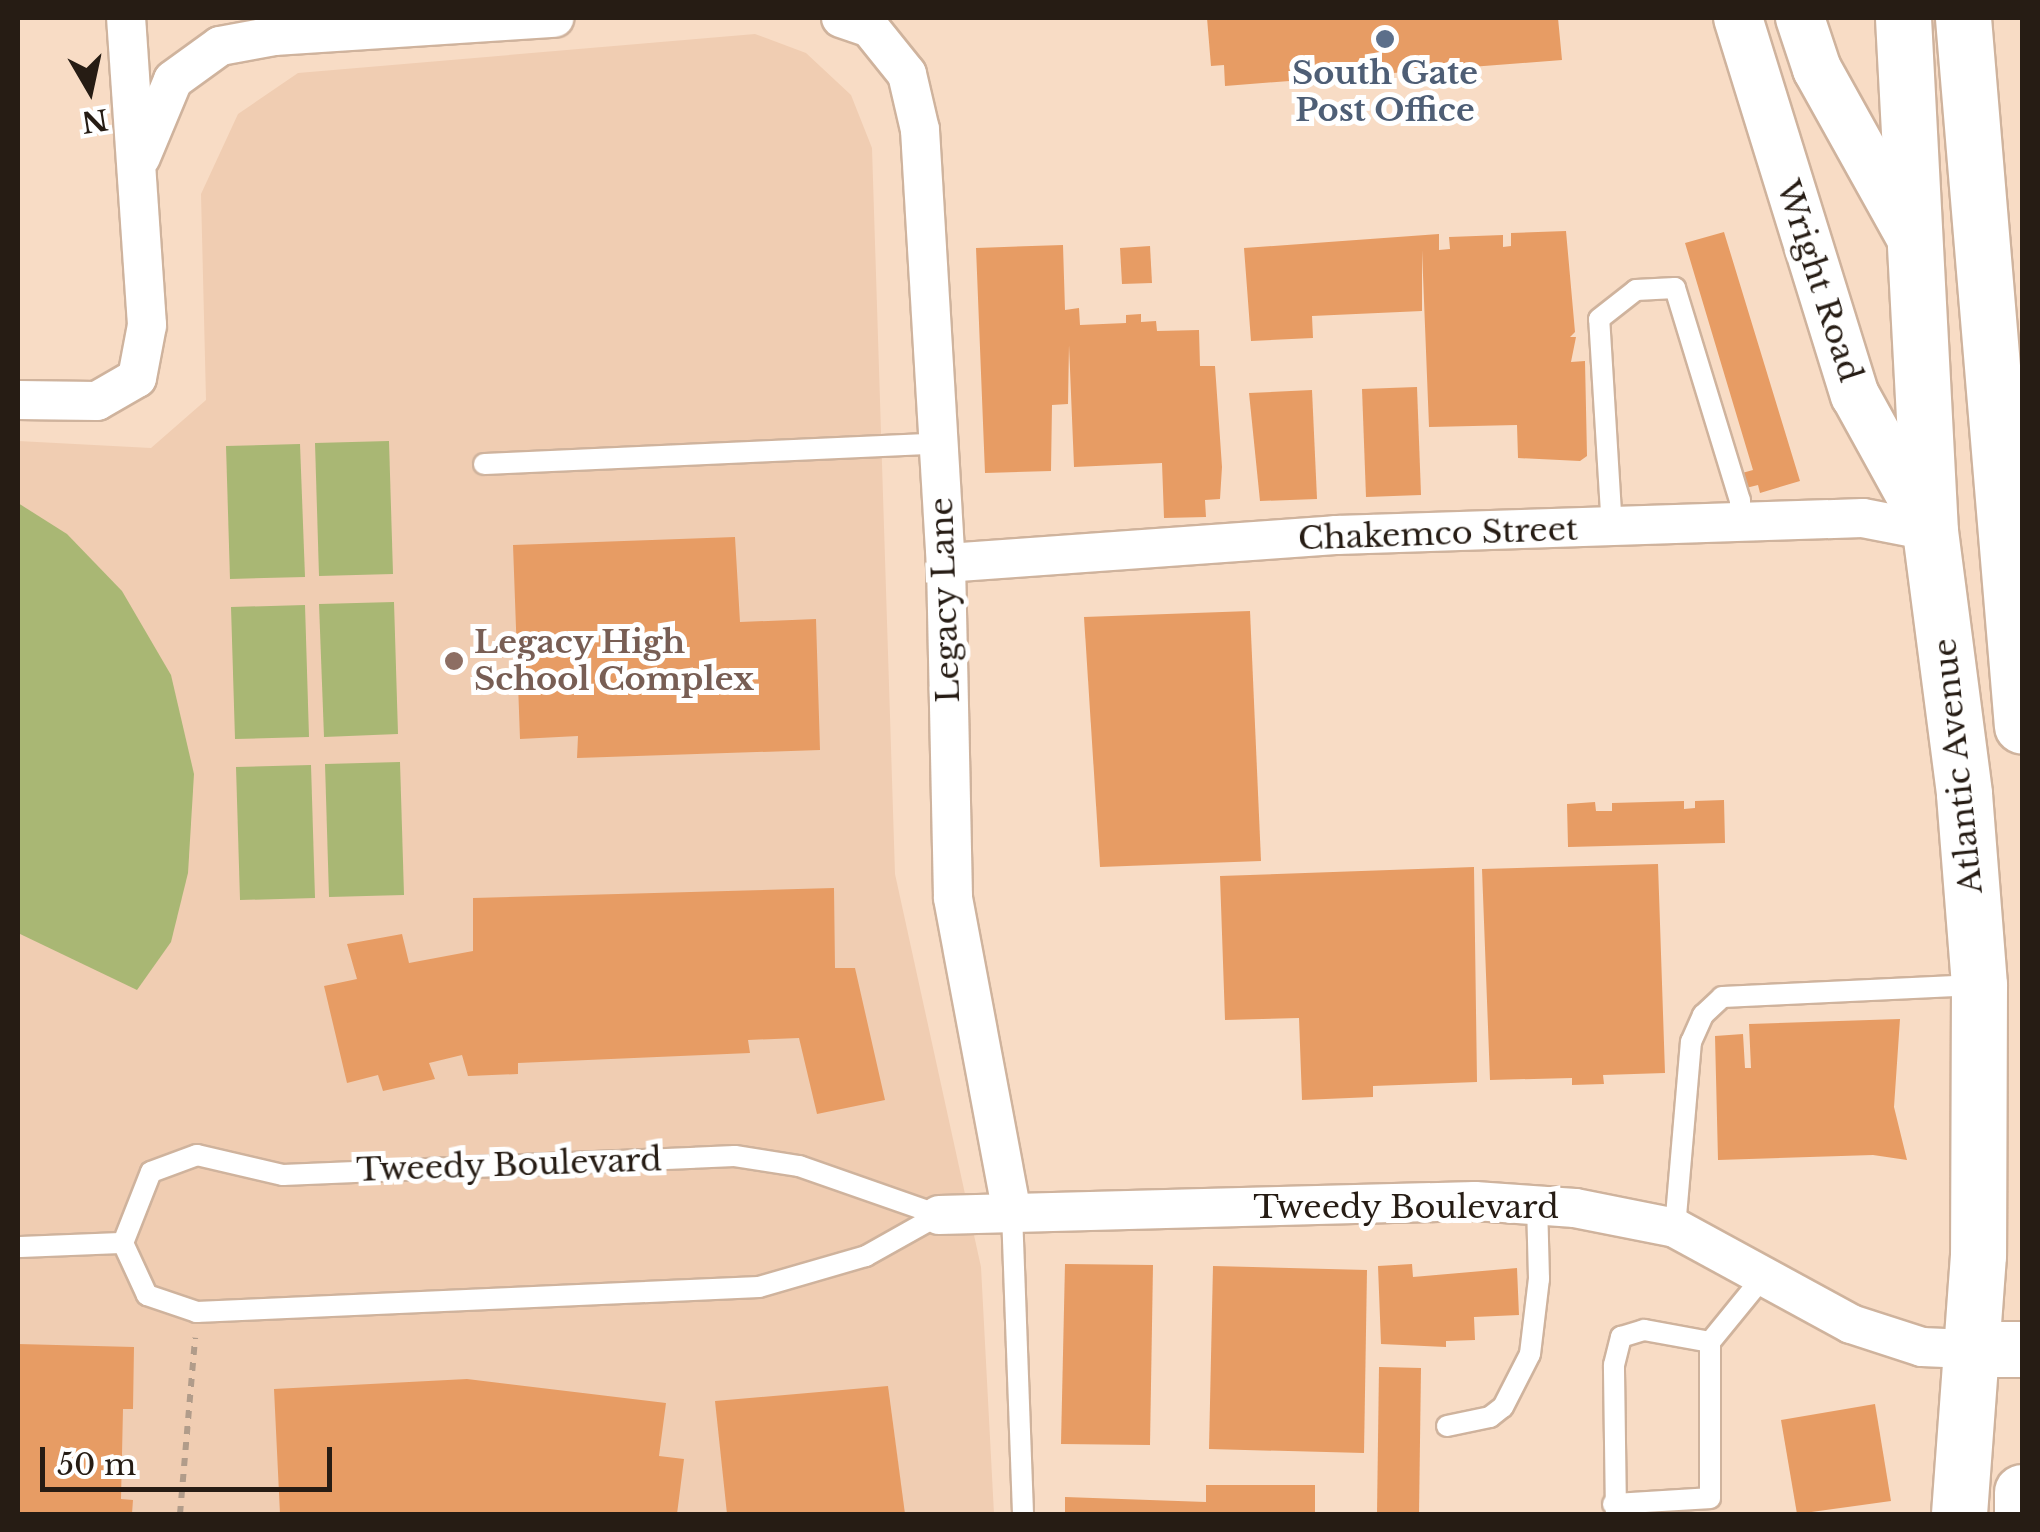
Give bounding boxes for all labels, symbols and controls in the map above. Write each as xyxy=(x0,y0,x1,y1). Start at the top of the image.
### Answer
marker: South Gate Post Office xyxy=(1374,28,1396,50)
north arrow xyxy=(40,40,140,140)
place label: South Gate Post Office xyxy=(1292,55,1478,130)
text: N xyxy=(79,101,111,139)
street label: Wright Road xyxy=(1768,175,1870,387)
street label: Legacy Lane xyxy=(922,496,968,704)
street label: Chakemco Street xyxy=(1297,510,1579,558)
place label: Legacy High School Complex xyxy=(474,624,754,699)
street label: Atlantic Avenue xyxy=(1925,636,1991,896)
marker: Legacy High School Complex xyxy=(443,650,465,672)
street label: Tweedy Boulevard xyxy=(355,1140,663,1190)
street label: Tweedy Boulevard xyxy=(1253,1188,1559,1226)
scale bar xyxy=(45,1427,338,1489)
text: 50 m xyxy=(57,1446,136,1483)

